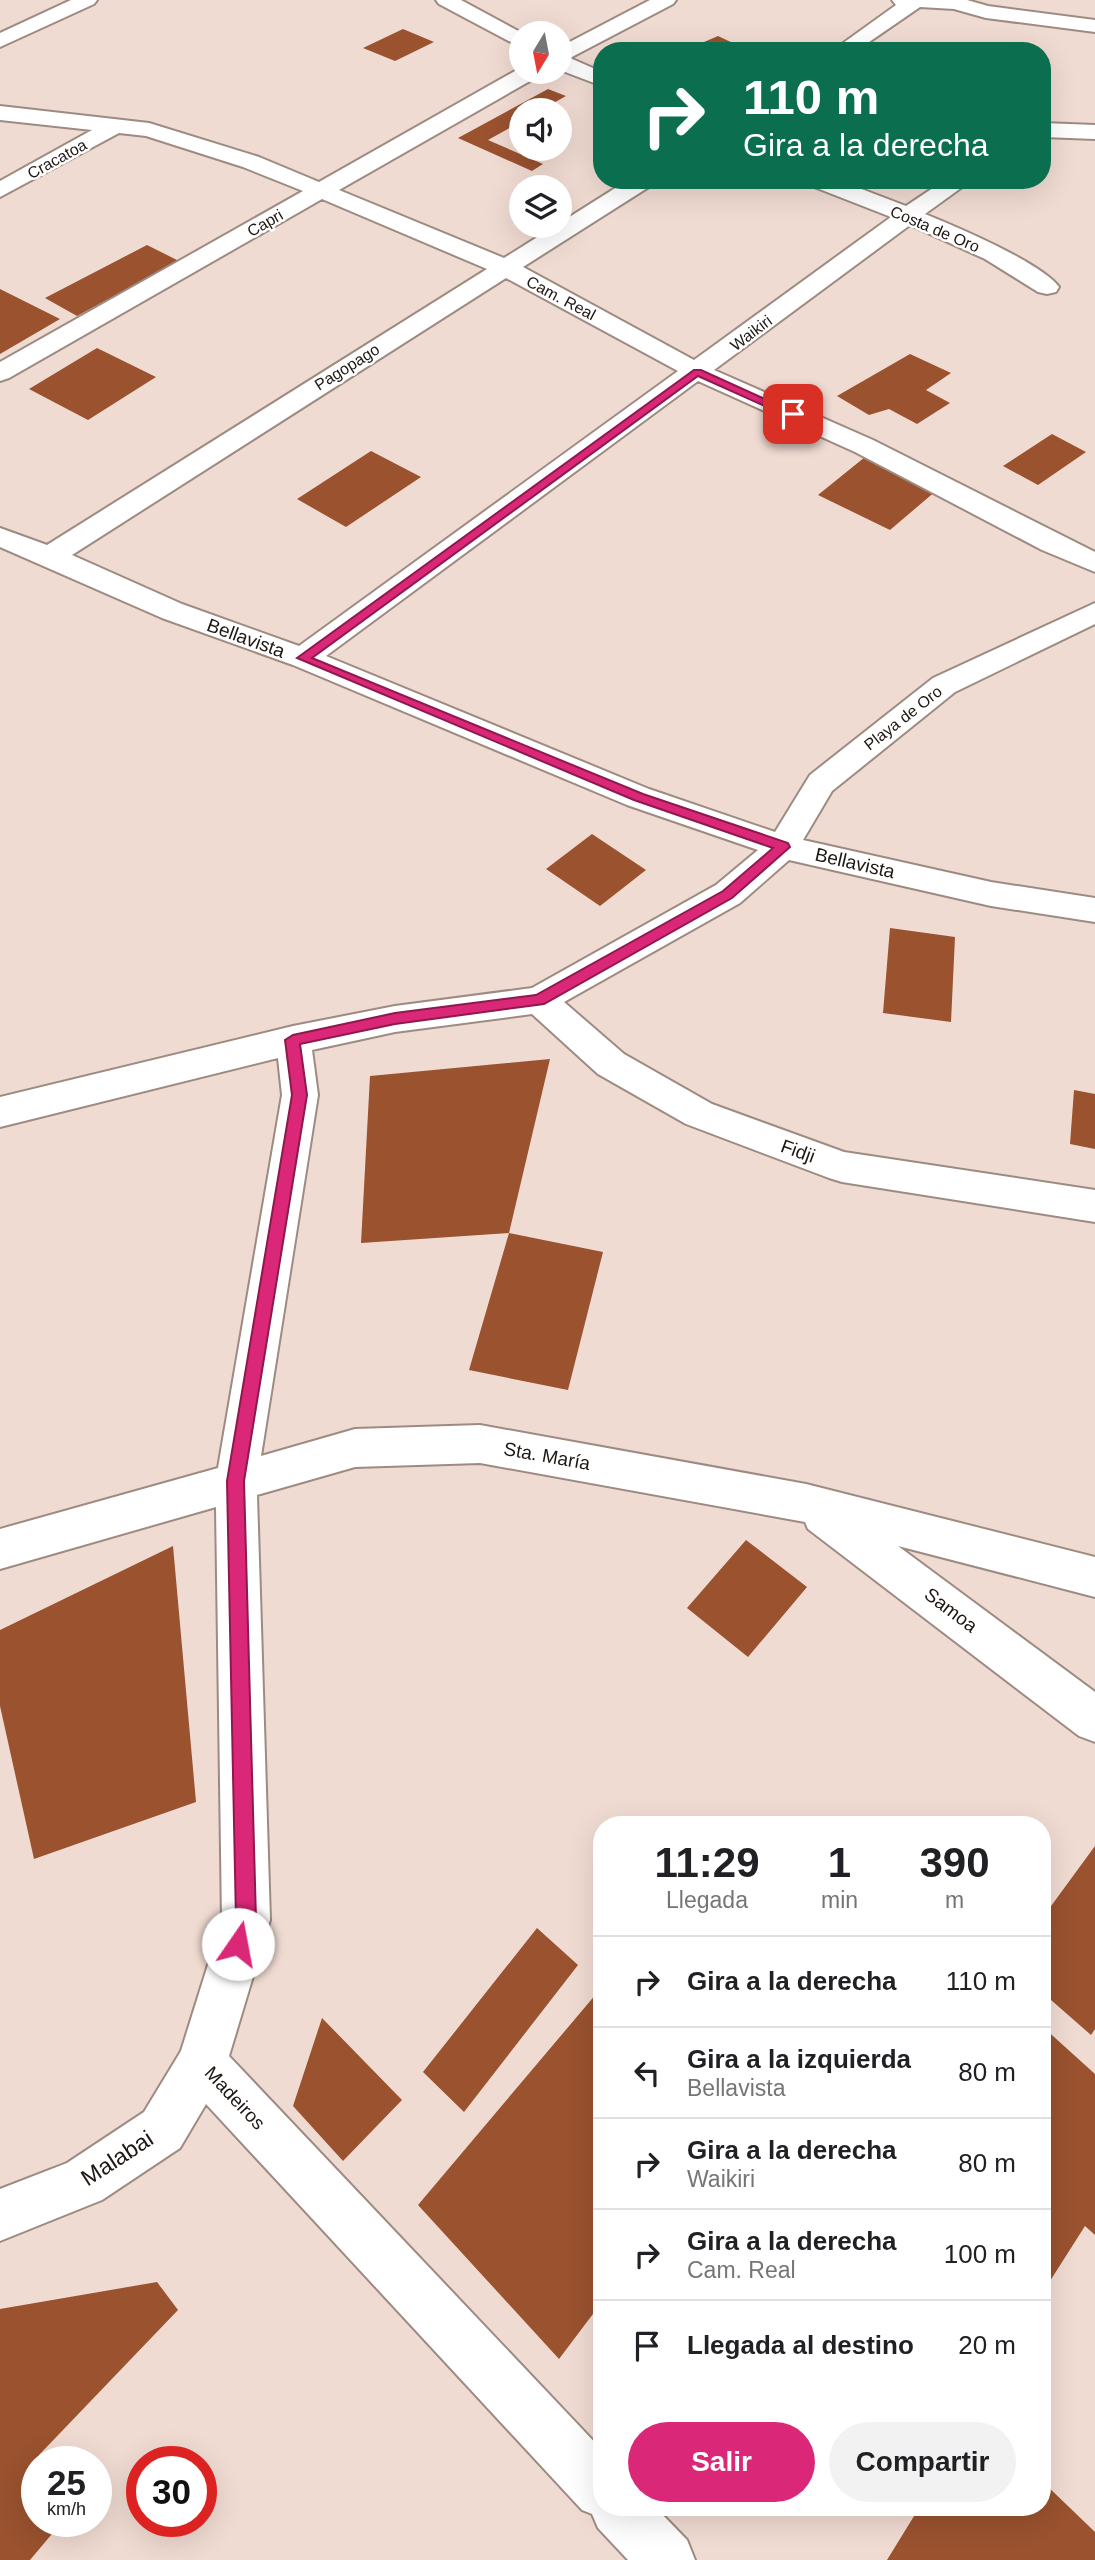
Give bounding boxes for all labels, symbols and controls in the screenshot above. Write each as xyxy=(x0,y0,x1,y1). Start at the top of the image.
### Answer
north arrow xyxy=(509,21,572,84)
map controls xyxy=(509,21,572,238)
icon: right xyxy=(628,70,719,161)
text: 110 m xyxy=(743,70,879,124)
button: sound xyxy=(509,98,572,161)
text: Gira a la derecha xyxy=(743,127,988,163)
street label: Cracatoa xyxy=(24,136,90,182)
button: layers xyxy=(509,175,572,238)
street label: Costa de Oro xyxy=(888,203,982,255)
street label: Capri xyxy=(244,206,286,240)
street label: Cam. Real xyxy=(524,273,598,323)
street label: Waikiri xyxy=(727,312,775,354)
street label: Pagopago xyxy=(312,340,383,394)
pin xyxy=(763,384,823,444)
icon: arrive xyxy=(774,395,812,433)
street label: Bellavista xyxy=(204,614,288,662)
street label: Playa de Oro xyxy=(861,682,945,753)
street label: Bellavista xyxy=(813,844,897,882)
street label: Fidji xyxy=(778,1135,818,1167)
street label: Sta. María xyxy=(502,1438,592,1474)
street label: Samoa xyxy=(921,1583,982,1637)
text: 11:29 xyxy=(654,1839,760,1886)
text: 1 xyxy=(828,1839,851,1886)
text: 390 xyxy=(919,1839,990,1886)
text: Llegada xyxy=(666,1887,748,1913)
text: min xyxy=(821,1887,858,1913)
text: m xyxy=(945,1887,964,1913)
position arrow xyxy=(201,1907,275,1981)
icon: right xyxy=(628,1963,666,2001)
text: Gira a la derecha xyxy=(687,1966,897,1996)
text: 110 m xyxy=(946,1966,1016,1996)
text: Gira a la izquierda xyxy=(687,2044,911,2074)
icon: left xyxy=(628,2054,666,2092)
text: 80 m xyxy=(958,2057,1016,2087)
street label: Madeiros xyxy=(201,2062,269,2134)
text: Bellavista xyxy=(687,2075,785,2101)
street label: Malabai xyxy=(76,2125,158,2191)
text: Gira a la derecha xyxy=(687,2135,897,2165)
icon: right xyxy=(628,2145,666,2183)
text: 80 m xyxy=(958,2148,1016,2178)
text: Waikiri xyxy=(687,2166,755,2192)
text: Gira a la derecha xyxy=(687,2226,897,2256)
icon: right xyxy=(628,2236,666,2274)
text: 100 m xyxy=(944,2239,1016,2269)
text: Cam. Real xyxy=(687,2257,796,2283)
icon: arrive xyxy=(628,2327,666,2365)
text: Llegada al destino xyxy=(687,2330,914,2360)
text: 20 m xyxy=(958,2330,1016,2360)
button: Salir xyxy=(628,2422,815,2502)
button: Compartir xyxy=(829,2422,1016,2502)
speed limit sign: 30 xyxy=(126,2446,217,2537)
text: 25 xyxy=(47,2463,86,2502)
text: km/h xyxy=(47,2499,86,2519)

